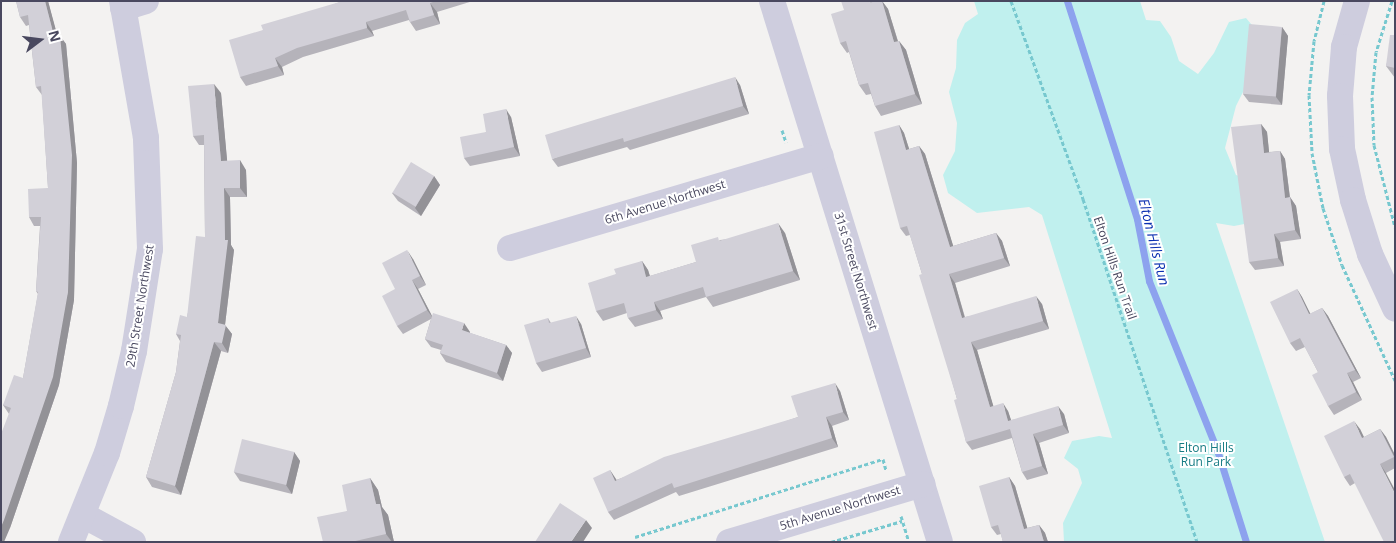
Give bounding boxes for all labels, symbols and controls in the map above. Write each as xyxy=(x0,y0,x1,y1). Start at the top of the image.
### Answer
north arrow xyxy=(15,15,65,65)
text: N xyxy=(44,28,66,44)
street label: 6th Avenue Northwest xyxy=(603,177,727,227)
water label: Elton Hills Run xyxy=(1135,197,1173,287)
street label: 31st Street Northwest xyxy=(831,210,881,332)
street label: Elton Hills Run Trail xyxy=(1091,215,1139,321)
street label: 29th Street Northwest xyxy=(123,244,157,368)
park label: Elton Hills Run Park xyxy=(1178,441,1234,469)
street label: 5th Avenue Northwest xyxy=(778,483,902,533)

